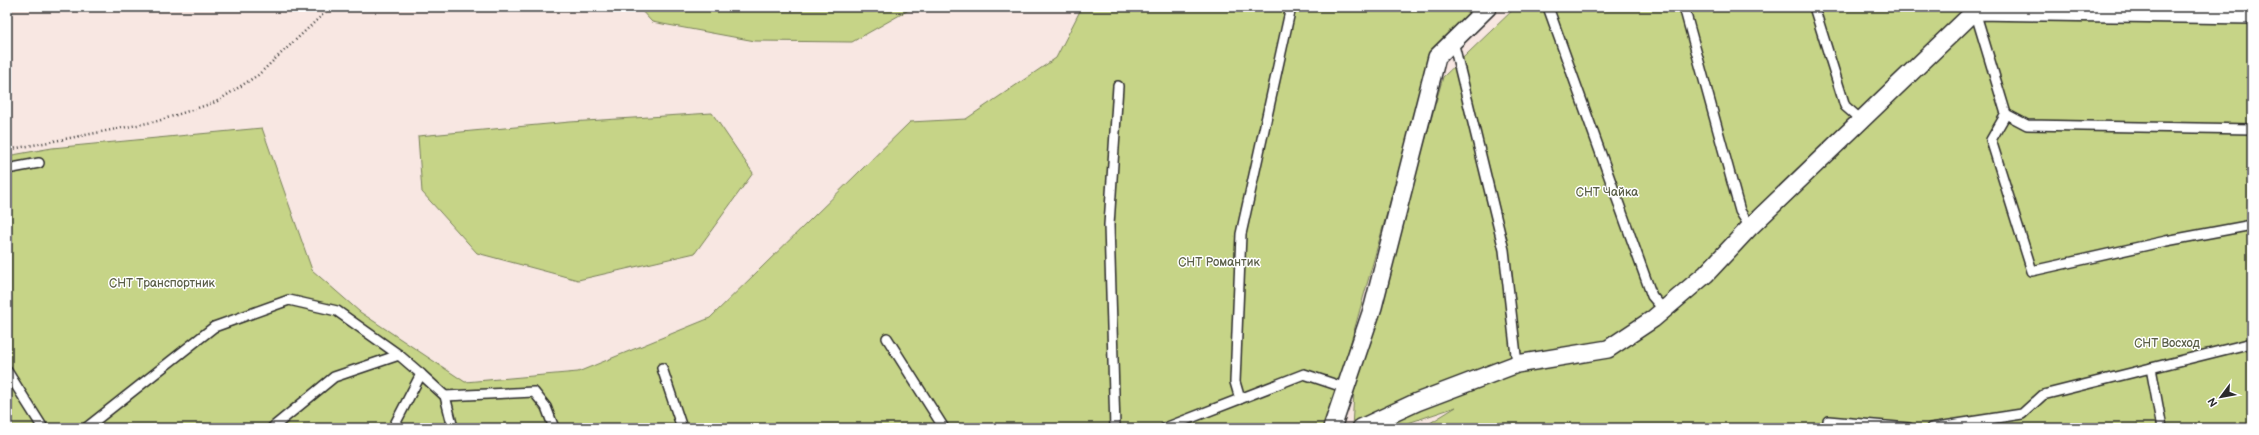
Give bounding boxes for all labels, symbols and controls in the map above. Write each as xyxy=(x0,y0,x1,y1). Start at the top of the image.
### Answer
park label: СНТ Чайка xyxy=(1576,185,1638,200)
park label: СНТ Романтик xyxy=(1178,255,1260,270)
park label: СНТ Транспортник xyxy=(109,276,216,291)
park label: СНТ Восход xyxy=(2134,336,2200,351)
north arrow xyxy=(2201,377,2241,417)
text: N xyxy=(2205,395,2221,409)

